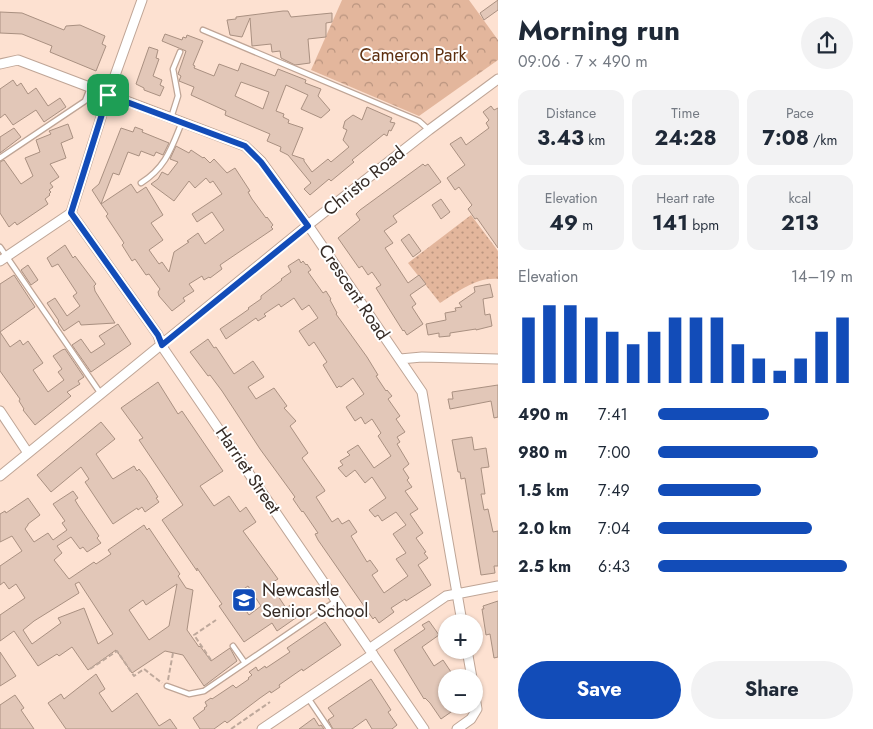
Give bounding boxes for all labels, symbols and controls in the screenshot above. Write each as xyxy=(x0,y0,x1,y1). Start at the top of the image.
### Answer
text: Morning run xyxy=(518,10,680,51)
button: share xyxy=(801,17,853,69)
park label: Cameron Park xyxy=(360,42,467,68)
text: 09:06 · 7 × 490 m xyxy=(518,50,648,73)
pin xyxy=(87,74,129,116)
icon: arrive xyxy=(94,81,122,109)
text: Distance xyxy=(546,103,596,123)
text: Time xyxy=(671,103,700,123)
text: Pace xyxy=(786,103,814,123)
text: 3.43 xyxy=(537,123,584,153)
text: 24:28 xyxy=(654,123,717,153)
text: 7:08 xyxy=(762,123,809,153)
text: km xyxy=(584,130,605,150)
text: /km xyxy=(809,130,837,150)
street label: Christo Road xyxy=(318,140,410,222)
text: Elevation xyxy=(545,188,598,208)
text: Heart rate xyxy=(656,188,715,208)
text: kcal xyxy=(789,188,811,208)
text: 49 xyxy=(549,208,578,238)
text: 141 xyxy=(652,208,688,238)
text: 213 xyxy=(781,208,819,238)
text: m xyxy=(578,215,593,235)
text: bpm xyxy=(688,215,719,235)
street label: Crescent Road xyxy=(312,239,396,345)
text: Elevation xyxy=(518,265,578,288)
text: 14–19 m xyxy=(791,265,853,288)
text: 490 m xyxy=(518,403,568,426)
text: 7:41 xyxy=(598,403,628,426)
street label: Harriet Street xyxy=(209,421,287,519)
text: 980 m xyxy=(518,441,567,464)
text: 7:00 xyxy=(598,441,630,464)
text: 1.5 km xyxy=(518,479,569,502)
text: 7:49 xyxy=(598,479,630,502)
text: 2.0 km xyxy=(518,517,571,540)
text: 7:04 xyxy=(598,517,630,540)
text: 2.5 km xyxy=(518,555,571,578)
text: 6:43 xyxy=(598,555,630,578)
place label: Newcastle Senior School xyxy=(262,577,368,624)
school or university icon: Newcastle Senior School xyxy=(231,587,257,613)
map controls xyxy=(438,614,483,714)
button: + xyxy=(438,614,483,659)
button: Save xyxy=(518,661,681,719)
button: Share xyxy=(691,661,853,719)
button: − xyxy=(438,669,483,714)

